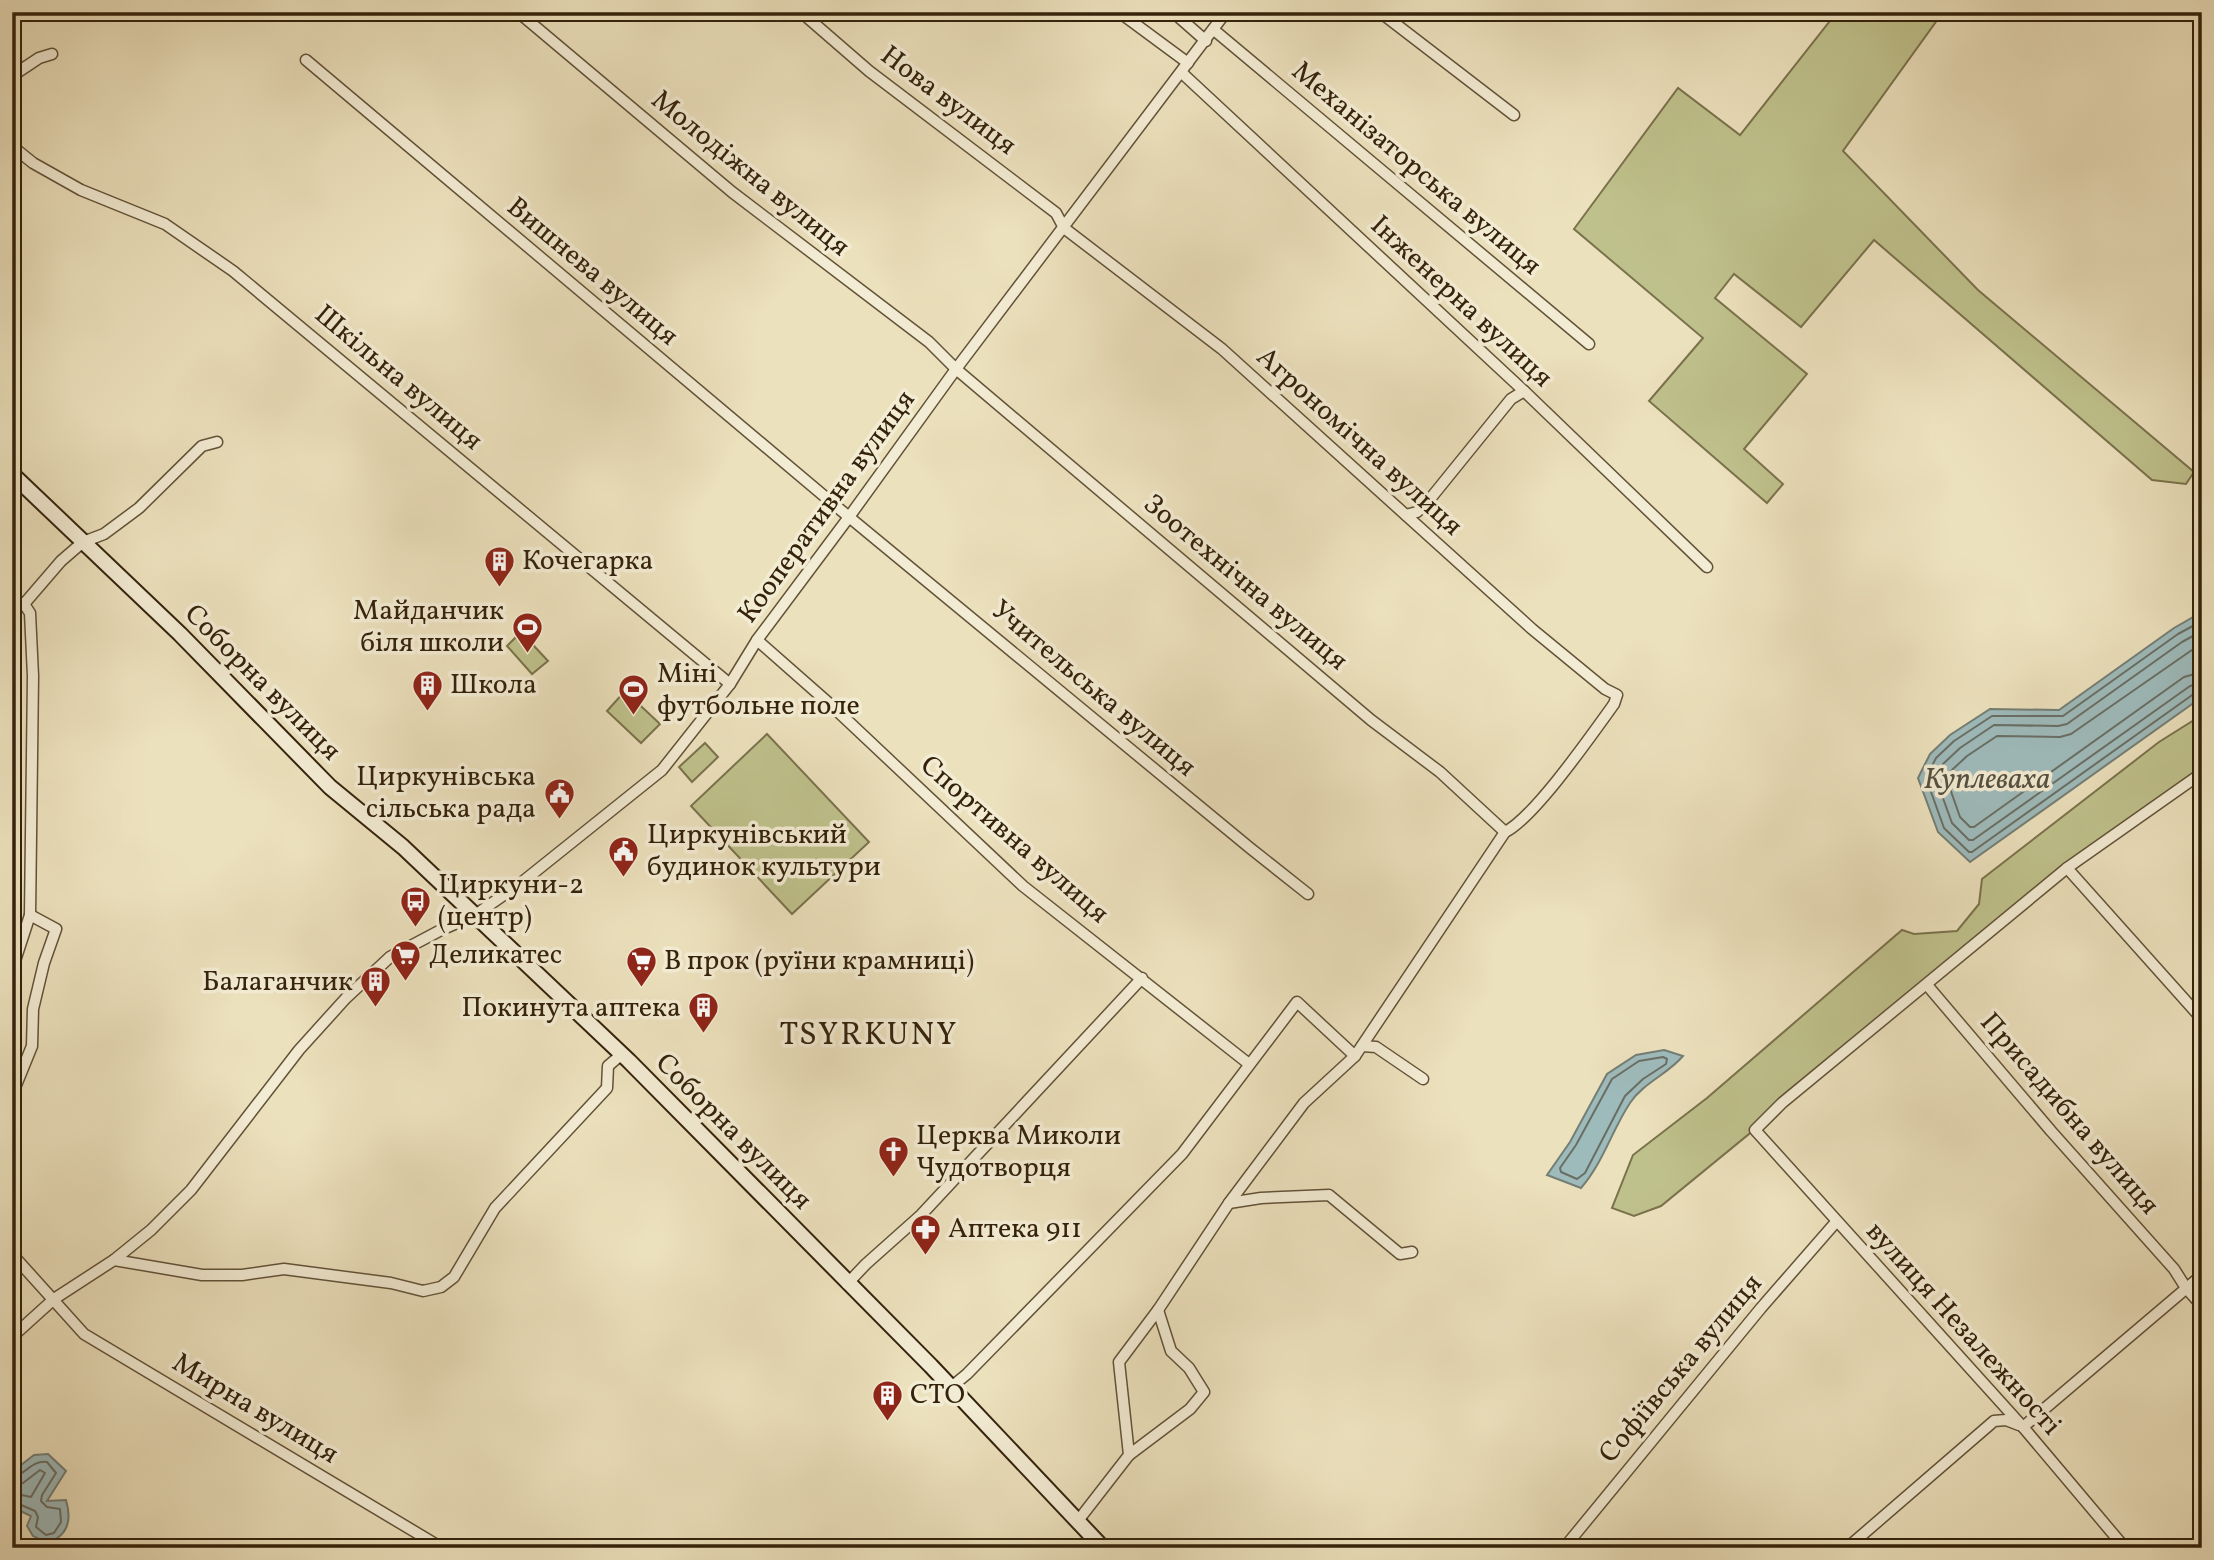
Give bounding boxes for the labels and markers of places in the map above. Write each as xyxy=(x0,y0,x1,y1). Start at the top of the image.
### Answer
place label: Кочегарка xyxy=(522,542,653,581)
building icon: Кочегарка xyxy=(482,544,516,588)
place label: Майданчик біля школи xyxy=(353,592,504,663)
sports icon: Майданчик біля школи xyxy=(510,610,544,654)
place label: Міні футбольне поле xyxy=(657,655,860,726)
place label: Школа xyxy=(450,666,537,705)
building icon: Школа xyxy=(410,668,444,712)
sports icon: Міні футбольне поле xyxy=(617,673,651,717)
place label: Циркунівська сільська рада xyxy=(356,758,536,829)
public building icon: Циркунівська сільська рада xyxy=(542,776,576,820)
place label: Циркунівський будинок культури xyxy=(647,816,881,887)
public building icon: Циркунівський будинок культури xyxy=(607,834,641,878)
place label: Циркуни-2 (центр) xyxy=(438,866,584,937)
bus stop icon: Циркуни-2 (центр) xyxy=(398,884,432,928)
place label: Деликатес xyxy=(429,936,562,975)
supermarket icon: Деликатес xyxy=(389,938,423,982)
place label: В прок (руїни крамниці) xyxy=(664,942,974,981)
supermarket icon: В прок (руїни крамниці) xyxy=(624,944,658,988)
place label: Балаганчик xyxy=(202,963,353,1002)
building icon: Балаганчик xyxy=(359,965,393,1009)
place label: Покинута аптека xyxy=(461,989,681,1028)
building icon: Покинута аптека xyxy=(687,991,721,1035)
place label: Церква Миколи Чудотворця xyxy=(916,1117,1121,1188)
church icon: Церква Миколи Чудотворця xyxy=(876,1135,910,1179)
place label: Аптека 911 xyxy=(948,1210,1082,1249)
pharmacy icon: Аптека 911 xyxy=(908,1212,942,1256)
place label: СТО xyxy=(910,1376,965,1415)
building icon: СТО xyxy=(870,1378,904,1422)

